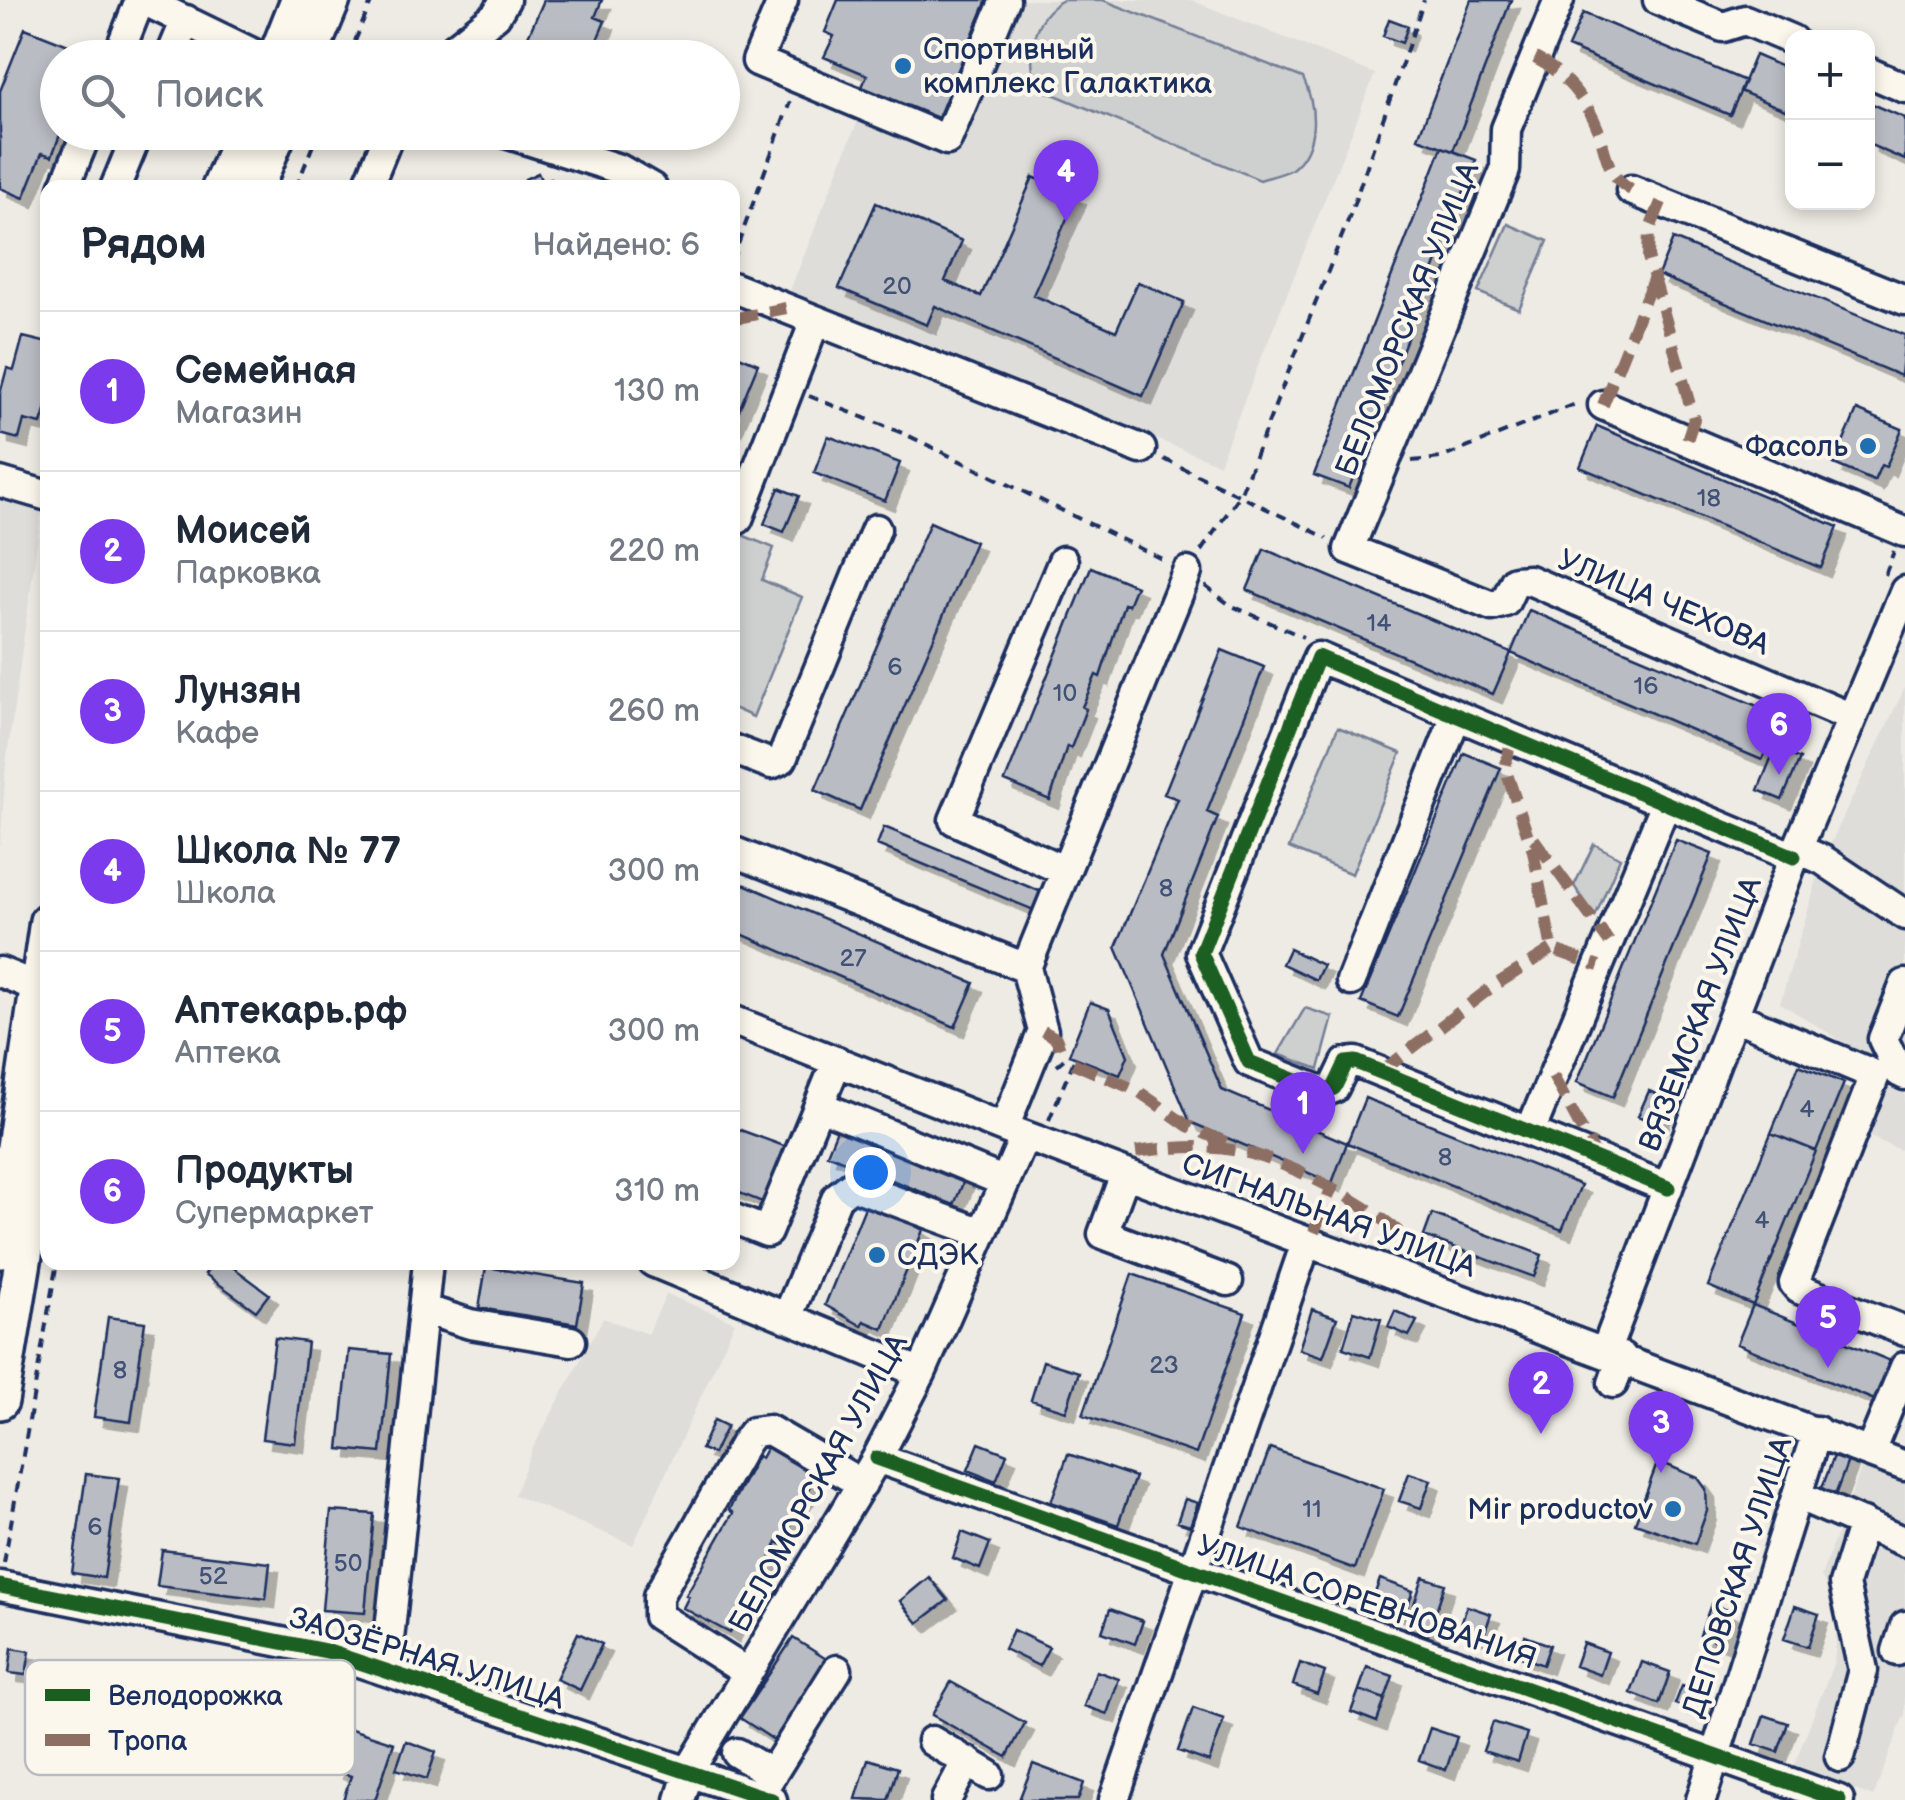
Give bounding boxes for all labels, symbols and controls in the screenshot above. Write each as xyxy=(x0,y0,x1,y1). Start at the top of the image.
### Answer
map controls xyxy=(1785,30,1875,210)
button: + xyxy=(1785,30,1875,120)
place label: Спортивный комплекс Галактика xyxy=(923,32,1212,102)
search box xyxy=(40,40,740,150)
marker: Спортивный комплекс Галактика xyxy=(892,55,914,77)
icon: search xyxy=(75,68,130,123)
text: Поиск xyxy=(155,73,263,118)
button: − xyxy=(1785,120,1875,210)
pin: 4 xyxy=(1034,140,1098,222)
street label: БЕЛОМОРСКАЯ УЛИЦА xyxy=(1328,156,1488,482)
text: Рядом xyxy=(80,220,207,271)
text: Найдено: 6 xyxy=(532,226,700,265)
house number: 20 xyxy=(882,271,912,302)
text: Семейная xyxy=(175,349,357,394)
text: 1 xyxy=(106,372,119,411)
text: 130 m xyxy=(614,372,700,411)
text: Магазин xyxy=(175,394,303,433)
place label: Фасоль xyxy=(1745,429,1848,465)
marker: Фасоль xyxy=(1857,435,1879,457)
house number: 18 xyxy=(1697,483,1721,514)
text: Моисей xyxy=(175,509,312,554)
text: 2 xyxy=(103,532,122,571)
text: 220 m xyxy=(608,532,700,571)
street label: УЛИЦА ЧЕХОВА xyxy=(1553,542,1775,664)
text: Парковка xyxy=(175,554,321,593)
house number: 14 xyxy=(1367,608,1391,639)
house number: 6 xyxy=(887,652,903,683)
text: Лунзян xyxy=(175,669,302,714)
house number: 16 xyxy=(1634,671,1658,702)
house number: 10 xyxy=(1053,678,1077,709)
text: 3 xyxy=(103,692,122,731)
text: 260 m xyxy=(608,692,700,731)
pin: 6 xyxy=(1746,692,1812,775)
text: Кафе xyxy=(175,714,259,753)
text: Школа № 77 xyxy=(175,829,401,874)
text: 4 xyxy=(103,852,122,891)
text: 300 m xyxy=(608,852,700,891)
street label: ВЯЗЕМСКАЯ УЛИЦА xyxy=(1632,871,1770,1157)
house number: 8 xyxy=(1159,873,1173,904)
text: Школа xyxy=(175,874,276,913)
house number: 27 xyxy=(839,943,867,974)
text: Аптекарь.рф xyxy=(175,989,408,1034)
text: 5 xyxy=(103,1012,122,1051)
text: 300 m xyxy=(608,1012,700,1051)
text: Аптека xyxy=(175,1034,281,1073)
pin: 1 xyxy=(1270,1072,1336,1154)
house number: 4 xyxy=(1799,1094,1815,1125)
house number: 8 xyxy=(1438,1142,1452,1173)
street label: СИГНАЛЬНАЯ УЛИЦА xyxy=(1177,1146,1481,1286)
your location xyxy=(845,1147,896,1198)
text: Продукты xyxy=(175,1149,354,1194)
text: 6 xyxy=(103,1172,122,1211)
text: 310 m xyxy=(614,1172,700,1211)
text: Супермаркет xyxy=(175,1194,374,1233)
house number: 4 xyxy=(1754,1205,1770,1236)
place label: СДЭК xyxy=(897,1238,979,1274)
marker: СДЭК xyxy=(866,1244,888,1266)
pin: 5 xyxy=(1796,1286,1860,1368)
street label: БЕЛОМОРСКАЯ УЛИЦА xyxy=(722,1327,916,1639)
house number: 23 xyxy=(1149,1350,1179,1381)
pin: 2 xyxy=(1508,1352,1574,1434)
house number: 8 xyxy=(113,1355,127,1386)
pin: 3 xyxy=(1628,1390,1694,1473)
street label: ДЕПОВСКАЯ УЛИЦА xyxy=(1676,1432,1801,1722)
place label: Mir productov xyxy=(1467,1492,1654,1528)
house number: 11 xyxy=(1302,1494,1322,1525)
marker: Mir productov xyxy=(1662,1498,1684,1520)
house number: 6 xyxy=(87,1512,103,1543)
street label: УЛИЦА СОРЕВНОВАНИЯ xyxy=(1193,1528,1541,1678)
house number: 50 xyxy=(333,1548,363,1579)
house number: 52 xyxy=(198,1561,228,1592)
street label: ЗАОЗЁРНАЯ УЛИЦА xyxy=(285,1600,569,1718)
legend xyxy=(25,1660,355,1775)
text: Велодорожка xyxy=(108,1680,284,1713)
text: Тропа xyxy=(108,1725,188,1758)

